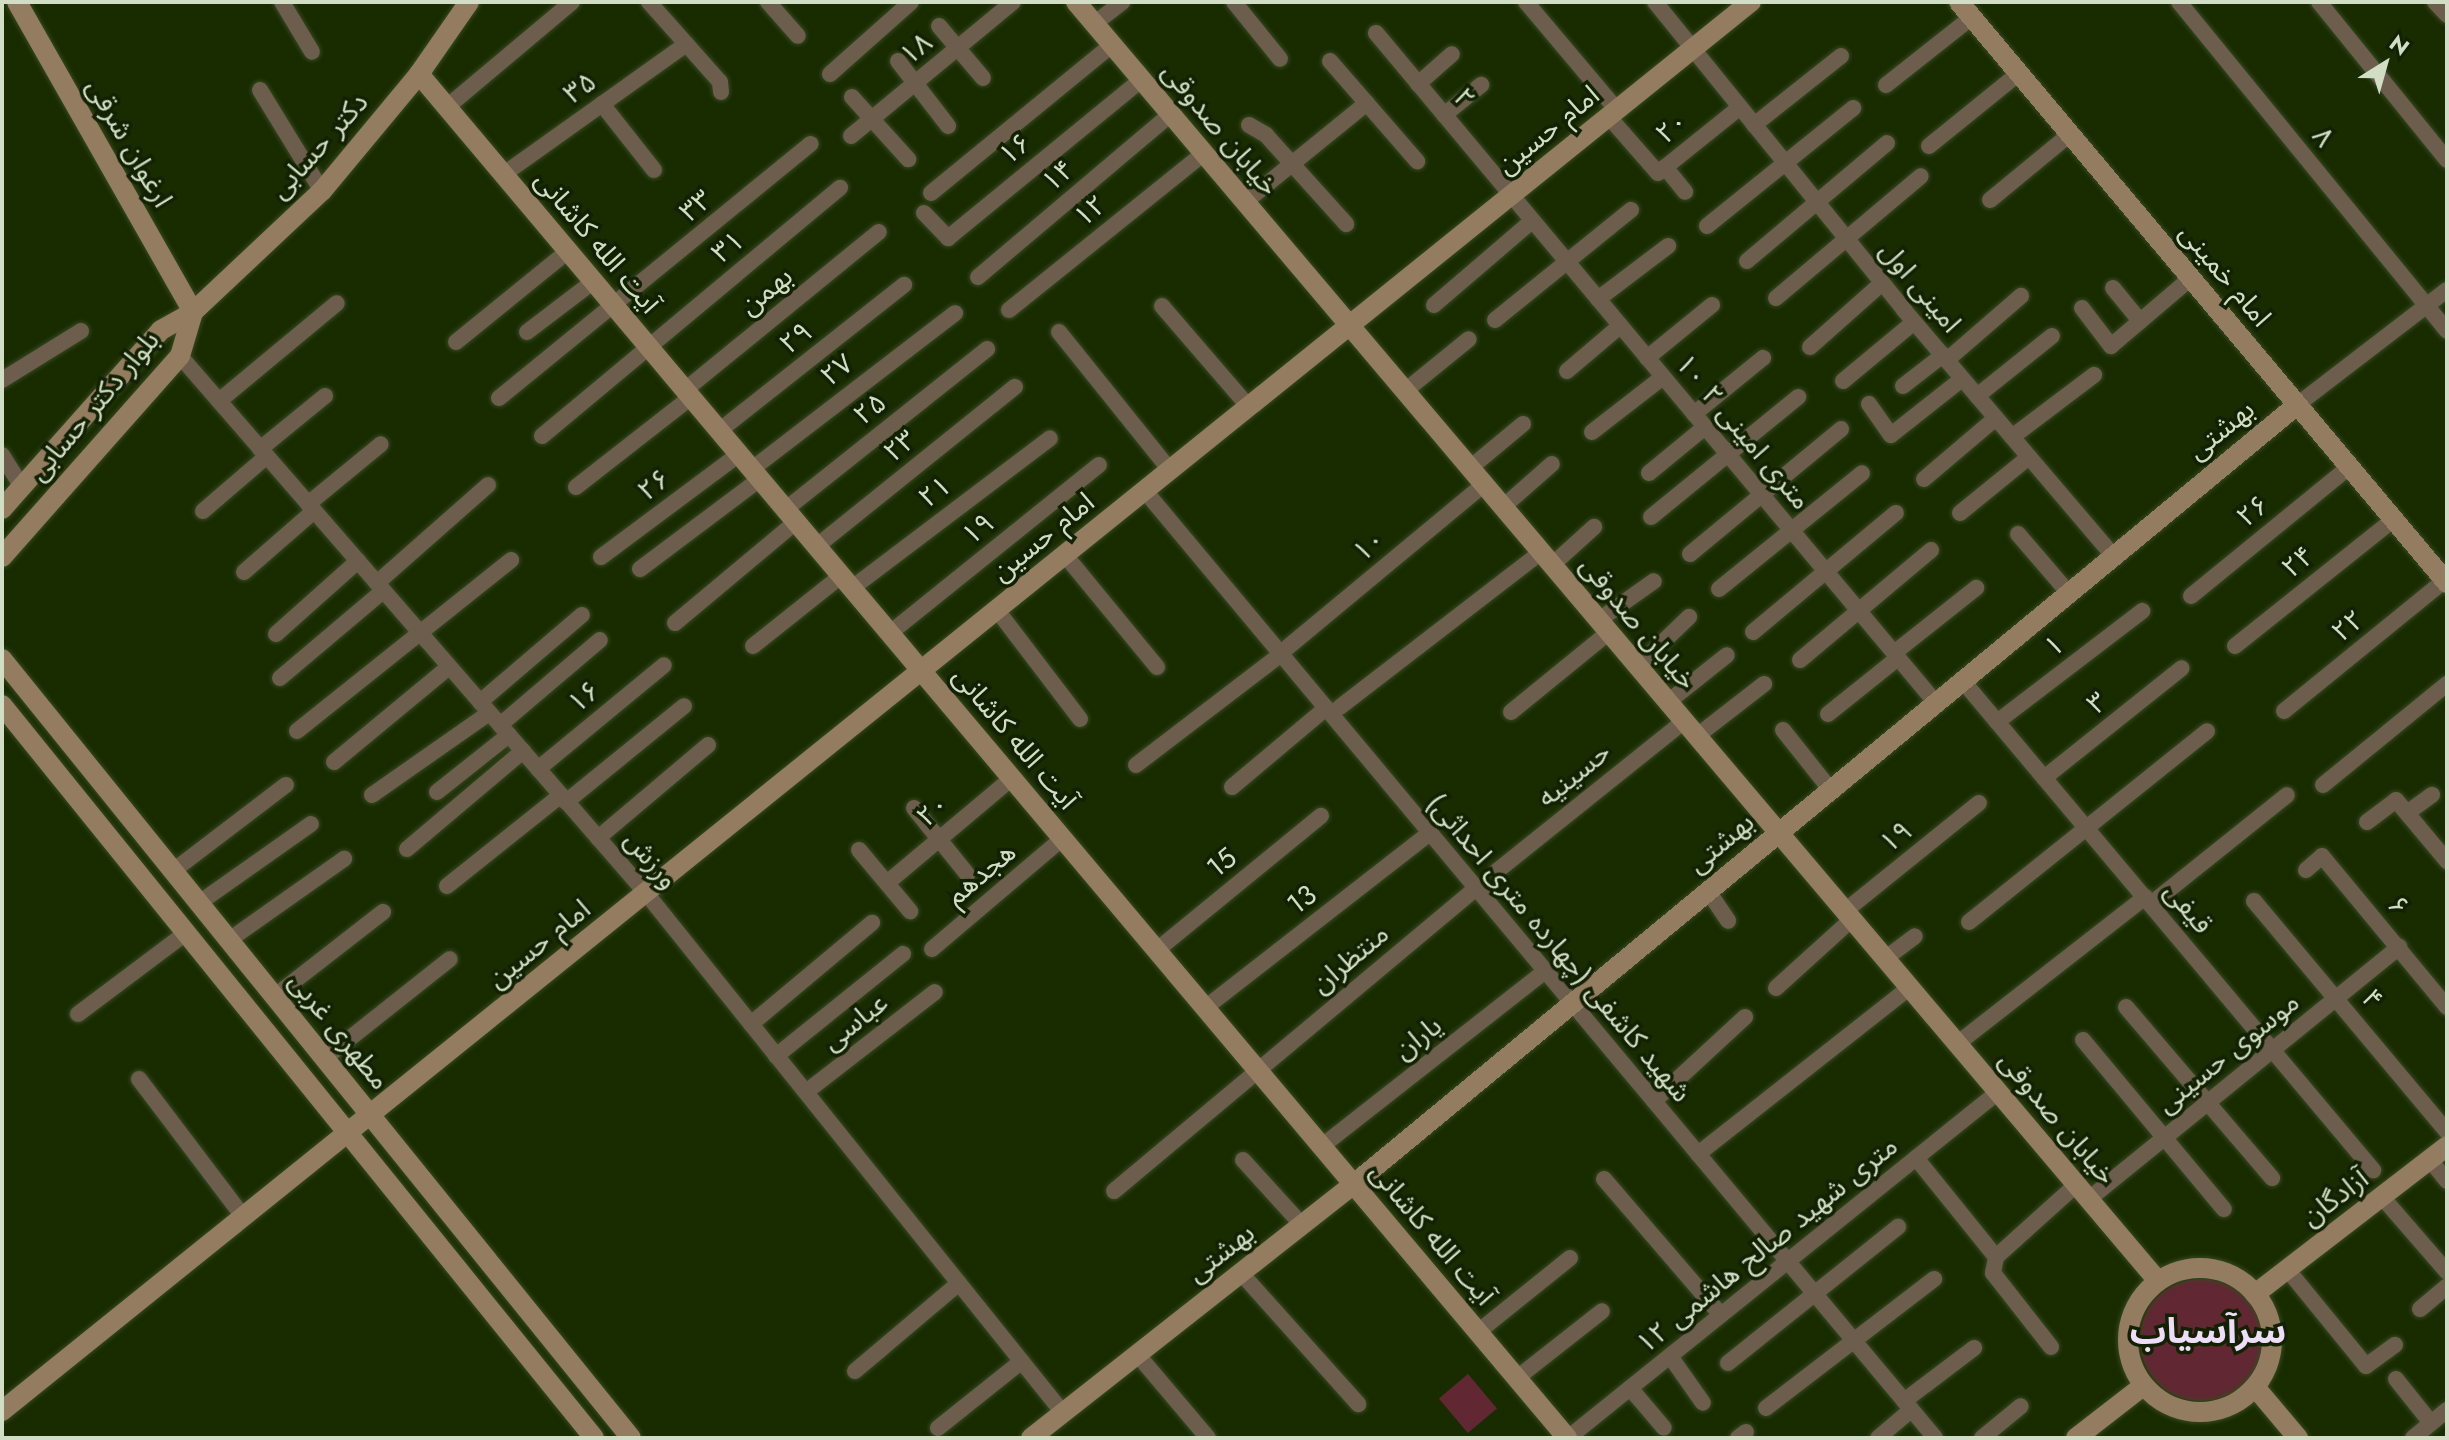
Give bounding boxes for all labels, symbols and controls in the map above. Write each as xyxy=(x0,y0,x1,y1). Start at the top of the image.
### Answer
north arrow xyxy=(2345,24,2425,104)
street label: ۱۸ xyxy=(893,26,939,72)
text: N xyxy=(2383,27,2416,63)
street label: خیابان صدوقی xyxy=(1154,55,1286,203)
street label: ۳۵ xyxy=(557,65,603,111)
street label: ارغوان شرقی xyxy=(79,73,179,213)
street label: امام حسین xyxy=(1490,78,1606,182)
street label: ۲ xyxy=(1446,81,1482,115)
street label: دکتر حسابی xyxy=(263,86,375,206)
street label: ۲۰ xyxy=(1649,105,1695,151)
street label: ۸ xyxy=(2305,120,2341,154)
street label: ۱۶ xyxy=(992,126,1038,172)
street label: ۱۴ xyxy=(1035,153,1081,199)
street label: آیت الله کاشانی xyxy=(527,164,667,320)
street label: ۳۳ xyxy=(673,183,719,229)
street label: ۱۲ xyxy=(1067,188,1113,234)
street label: امام خمینی xyxy=(2172,216,2278,334)
street label: ۳۱ xyxy=(705,224,751,270)
street label: امینی اول xyxy=(1872,234,1968,340)
street label: بهمن xyxy=(733,260,799,322)
street label: ۲۹ xyxy=(773,315,819,361)
street label: بلوار دکتر حسابی xyxy=(21,324,167,488)
street label: ۲۷ xyxy=(814,347,860,393)
street label: ۱۰ متری امینی ۲ xyxy=(1668,347,1818,517)
street label: ۲۵ xyxy=(847,386,893,432)
street label: بهشتی xyxy=(2181,393,2261,467)
street label: ۲۳ xyxy=(877,423,923,469)
street label: ۲۶ xyxy=(631,462,677,508)
street label: ۲۱ xyxy=(912,469,958,515)
street label: امام حسین xyxy=(985,485,1101,589)
street label: ۲۶ xyxy=(2230,488,2276,534)
street label: ۱۹ xyxy=(955,506,1001,552)
street label: ۱۰ xyxy=(1346,523,1392,569)
street label: ۲۴ xyxy=(2275,539,2321,585)
street label: خیابان صدوقی xyxy=(1572,549,1704,697)
street label: ۲۲ xyxy=(2325,603,2371,649)
street label: ۱ xyxy=(2037,628,2071,664)
street label: آیت الله کاشانی xyxy=(945,660,1085,816)
street label: ۱۶ xyxy=(561,674,607,720)
street label: ۳ xyxy=(2080,685,2114,721)
street label: حسینیه xyxy=(1531,735,1617,815)
street label: شهید کاشفی (چهارده متری احداثی) xyxy=(1420,787,1698,1109)
street label: ۲۰ xyxy=(910,788,956,834)
street label: بهشتی xyxy=(1681,806,1761,880)
street label: ۱۹ xyxy=(1873,814,1919,860)
street label: ورزش xyxy=(617,824,685,896)
street label: هجدهم xyxy=(939,835,1023,913)
street label: 15 xyxy=(1200,841,1244,885)
street label: قیفی xyxy=(2157,875,2219,941)
street label: 13 xyxy=(1281,878,1323,922)
street label: ۶ xyxy=(2380,889,2416,923)
street label: امام حسین xyxy=(481,892,597,996)
street label: منتظران xyxy=(1304,917,1396,1001)
street label: مطهری غربی xyxy=(281,965,397,1097)
street label: ۴ xyxy=(2354,982,2390,1016)
street label: موسوی حسینی xyxy=(2150,985,2306,1121)
street label: عباسی xyxy=(815,986,895,1058)
street label: یاران xyxy=(1387,1009,1449,1067)
street label: خیابان صدوقی xyxy=(1991,1044,2123,1192)
street label: ۱۲ متری شهید صالح هاشمی xyxy=(1630,1129,1904,1361)
street label: آیت الله کاشانی xyxy=(1362,1156,1502,1312)
street label: آزادگان xyxy=(2295,1162,2375,1234)
street label: بهشتی xyxy=(1180,1216,1262,1290)
district label: سرآسیاب xyxy=(2130,1309,2286,1353)

